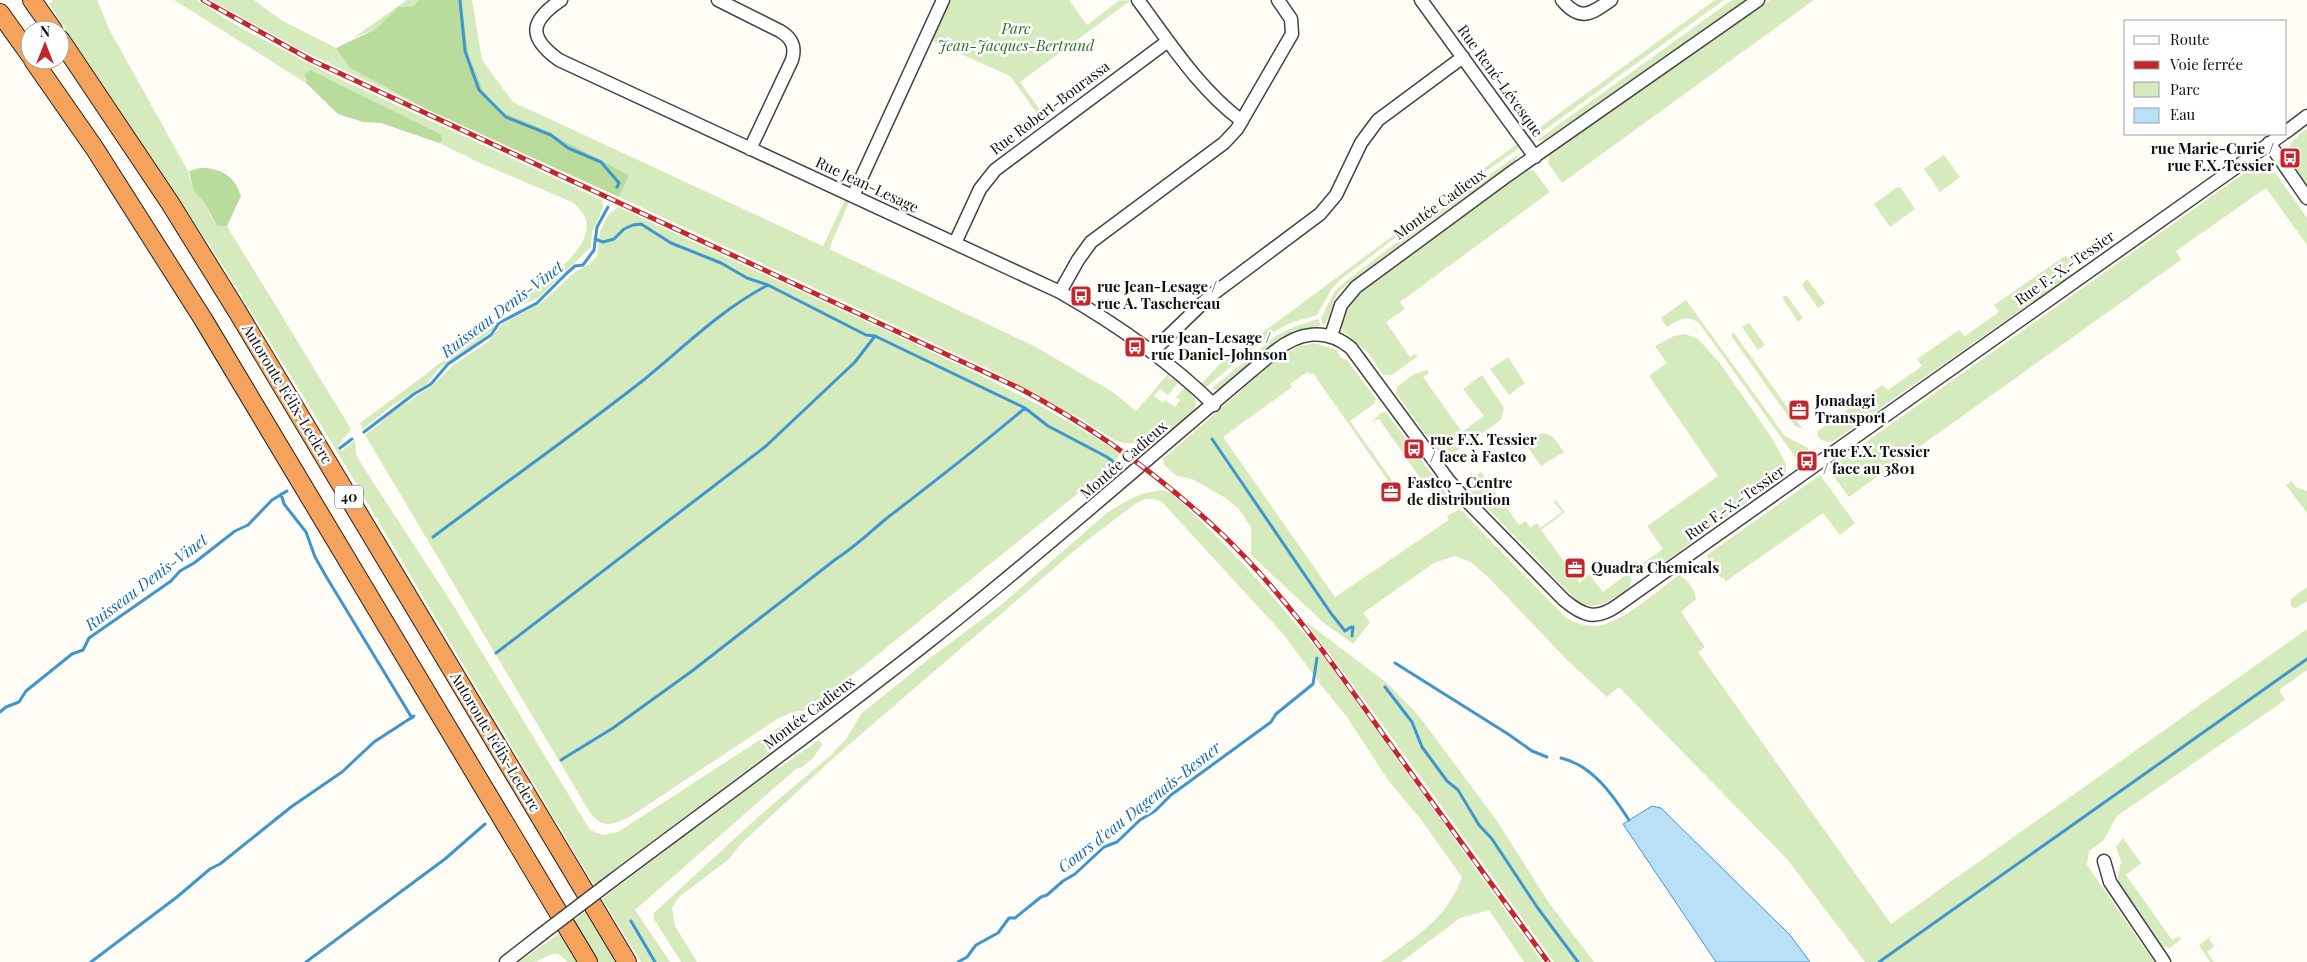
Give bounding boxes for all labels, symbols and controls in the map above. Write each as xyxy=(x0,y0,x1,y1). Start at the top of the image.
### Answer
park label: Parc Jean-Jacques-Bertrand xyxy=(938,18,1095,55)
north arrow xyxy=(20,20,70,70)
street label: Rue René-Lévesque xyxy=(1453,20,1548,140)
legend xyxy=(2124,20,2287,135)
text: N xyxy=(40,22,50,41)
text: Route xyxy=(2170,29,2210,49)
text: Voie ferrée xyxy=(2169,54,2243,74)
street label: Rue Robert-Bourassa xyxy=(986,55,1114,159)
text: Parc xyxy=(2170,79,2200,99)
text: Eau xyxy=(2170,104,2196,124)
place label: rue Marie-Curie / rue F.X. Tessier xyxy=(2151,138,2274,175)
bus stop icon: rue Marie-Curie / rue F.X. Tessier xyxy=(2278,146,2302,170)
street label: Rue Jean-Lesage xyxy=(813,151,922,217)
street label: Montée Cadieux xyxy=(1389,163,1490,243)
street label: Rue F.-X.-Tessier xyxy=(2010,225,2119,309)
water label: Ruisseau Denis-Vinet xyxy=(435,255,568,362)
place label: rue Jean-Lesage / rue A. Taschereau xyxy=(1097,276,1220,313)
bus stop icon: rue Jean-Lesage / rue A. Taschereau xyxy=(1069,284,1093,308)
street label: Autoroute Félix-Leclerc xyxy=(238,319,337,467)
place label: rue Jean-Lesage / rue Daniel-Johnson xyxy=(1151,327,1288,364)
bus stop icon: rue Jean-Lesage / rue Daniel-Johnson xyxy=(1123,335,1147,359)
place label: Jonadagi Transport xyxy=(1814,390,1886,427)
office icon: Jonadagi Transport xyxy=(1787,398,1811,422)
street label: Montée Cadieux xyxy=(1076,416,1171,503)
place label: rue F.X. Tessier / face à Fastco xyxy=(1430,429,1537,466)
bus stop icon: rue F.X. Tessier / face à Fastco xyxy=(1402,437,1426,461)
place label: rue F.X. Tessier / face au 3801 xyxy=(1823,441,1930,478)
bus stop icon: rue F.X. Tessier / face au 3801 xyxy=(1795,449,1819,473)
street label: Rue F.-X.-Tessier xyxy=(1680,460,1789,544)
place label: Fastco - Centre de distribution xyxy=(1407,472,1513,509)
office icon: Fastco - Centre de distribution xyxy=(1379,480,1403,504)
road number: 40 xyxy=(335,486,363,508)
water label: Ruisseau Denis-Vinet xyxy=(79,528,212,635)
office icon: Quadra Chemicals xyxy=(1563,556,1587,580)
place label: Quadra Chemicals xyxy=(1591,557,1719,577)
street label: Autoroute Félix-Leclerc xyxy=(446,667,545,815)
street label: Montée Cadieux xyxy=(759,671,858,753)
water label: Cours d'eau Dagenais-Besner xyxy=(1053,736,1225,877)

